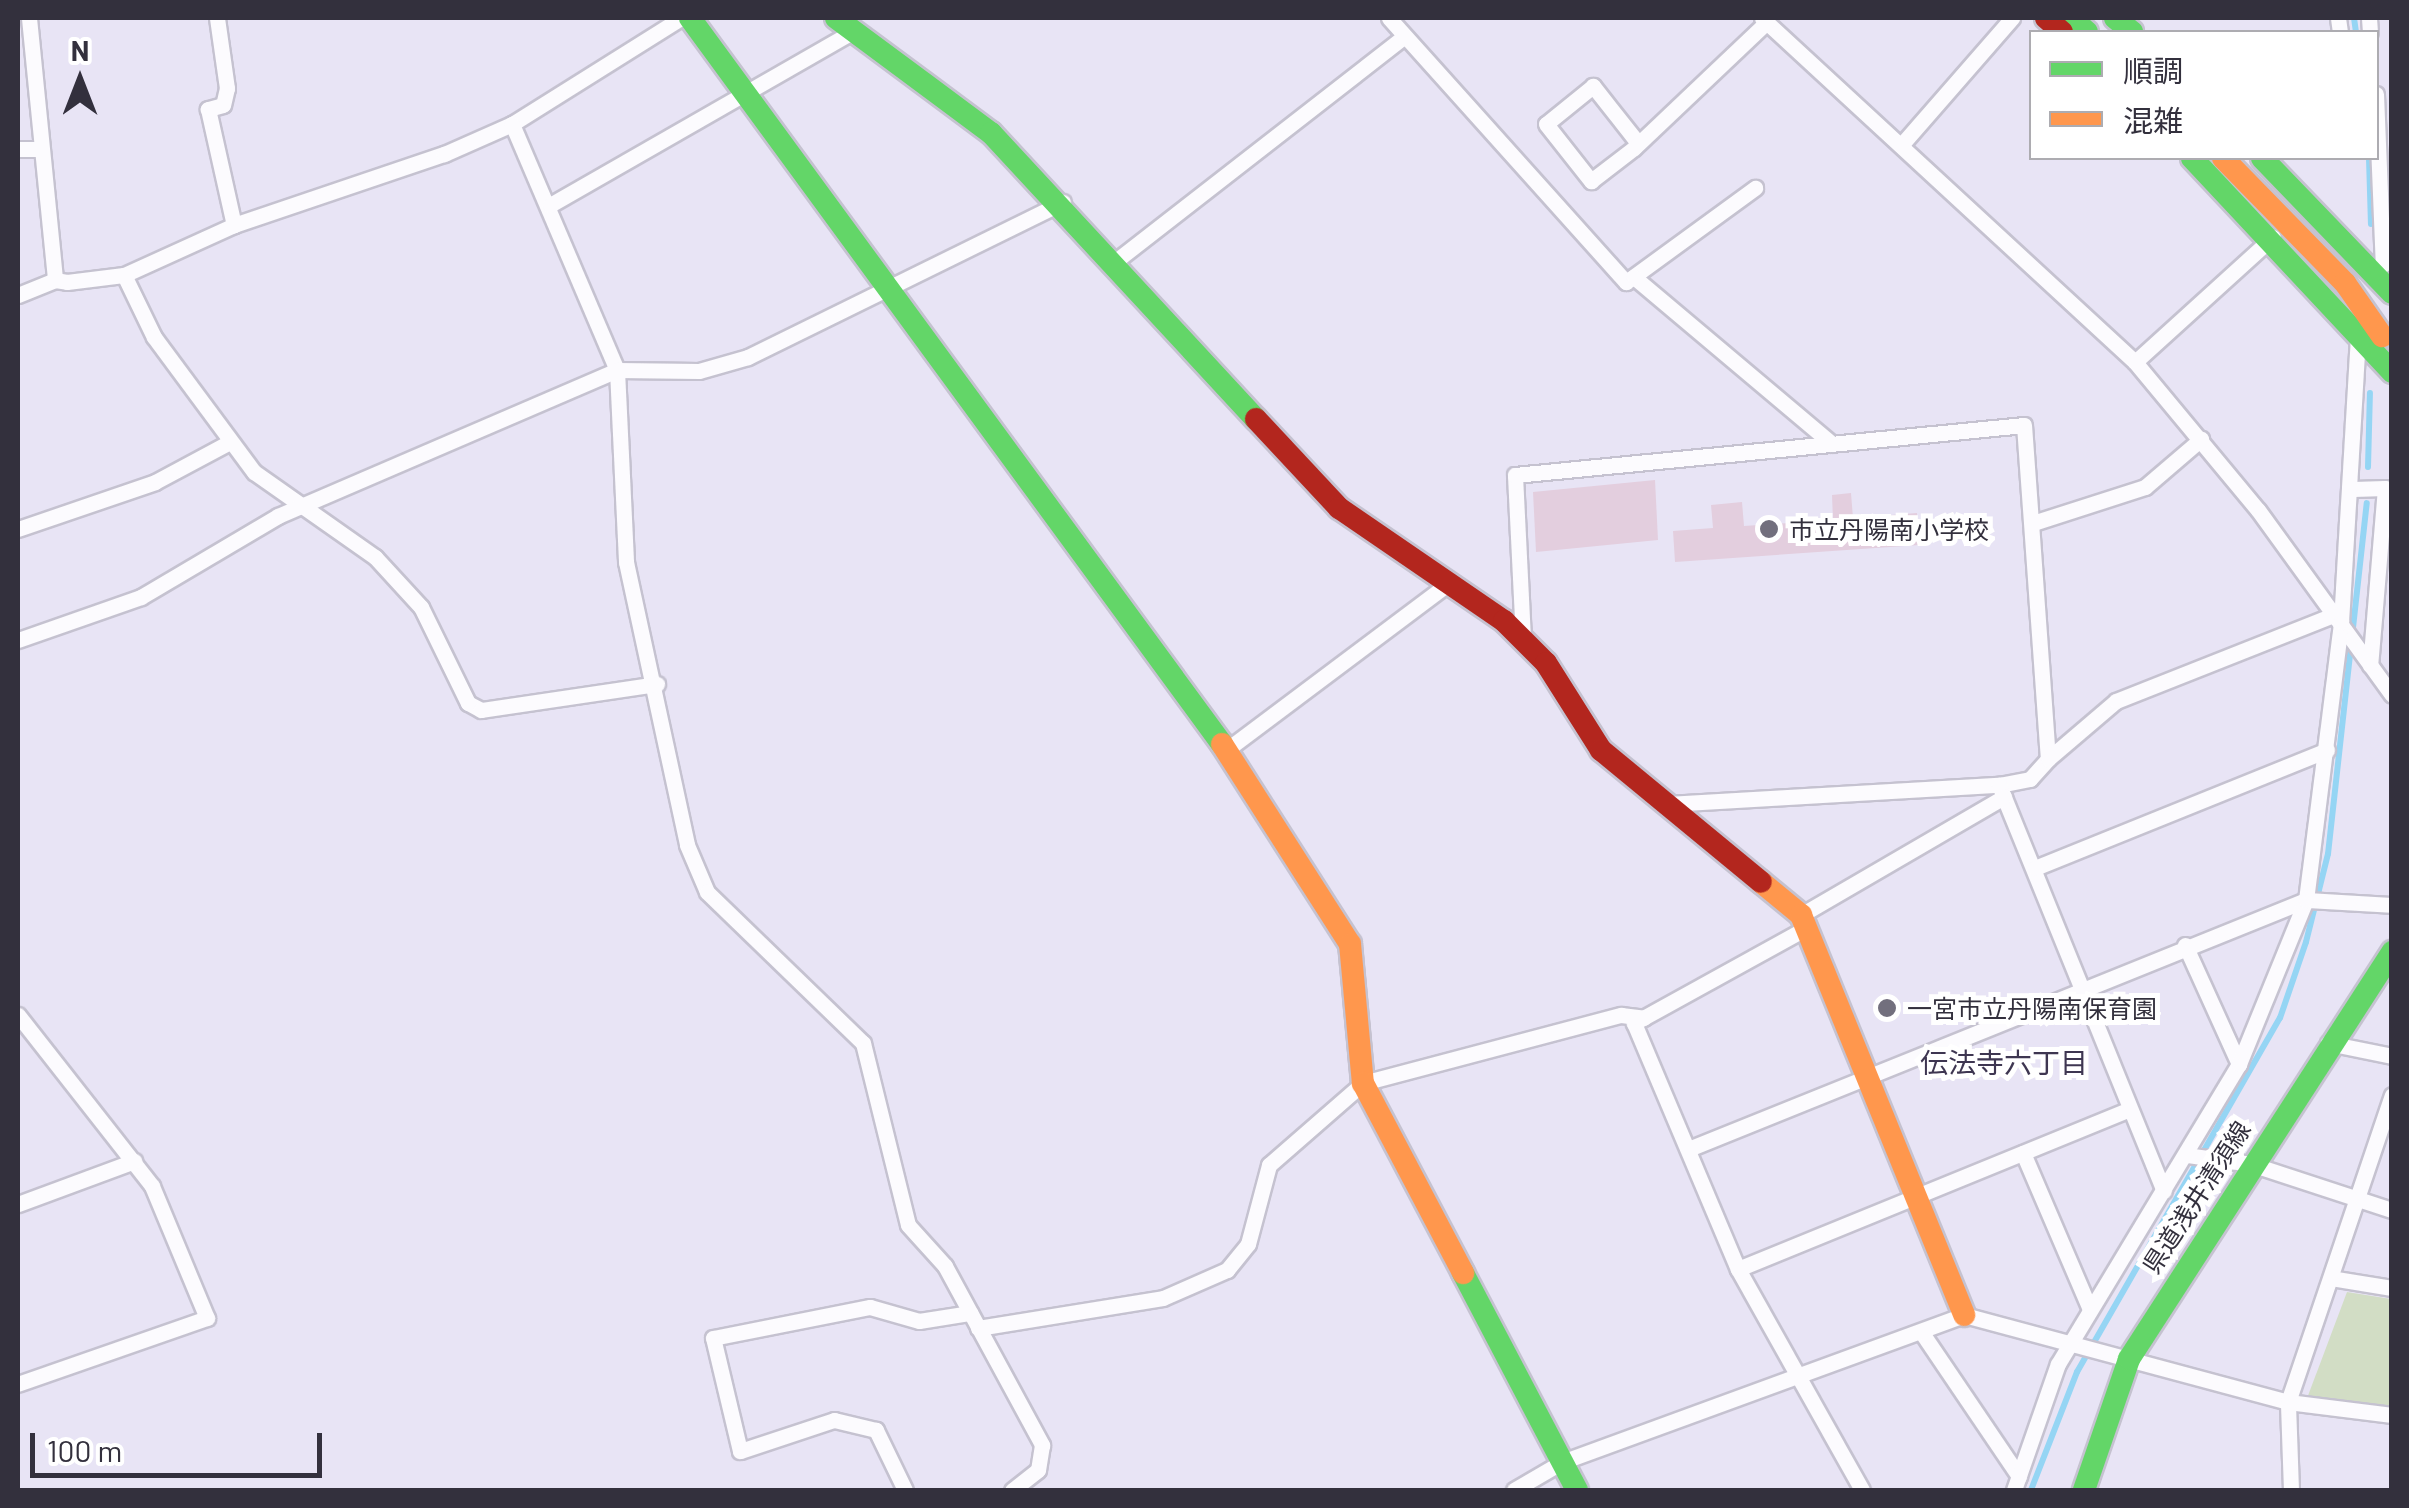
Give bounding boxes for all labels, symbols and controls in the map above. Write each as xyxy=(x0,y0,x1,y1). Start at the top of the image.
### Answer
north arrow xyxy=(30,30,130,130)
legend xyxy=(2029,30,2379,160)
text: N xyxy=(71,33,89,67)
text: 順調 xyxy=(2123,52,2183,88)
text: 混雑 xyxy=(2123,102,2183,138)
place label: 市立丹陽南小学校 xyxy=(1789,514,1989,544)
marker: 市立丹陽南小学校 xyxy=(1758,518,1780,540)
place label: 一宮市立丹陽南保育園 xyxy=(1907,993,2157,1023)
marker: 一宮市立丹陽南保育園 xyxy=(1876,997,1898,1019)
district label: 伝法寺六丁目 xyxy=(1920,1045,2088,1079)
street label: 県道浅井清須線 xyxy=(2136,1115,2256,1279)
scale bar xyxy=(35,1413,328,1475)
text: 100 m xyxy=(47,1432,122,1468)

